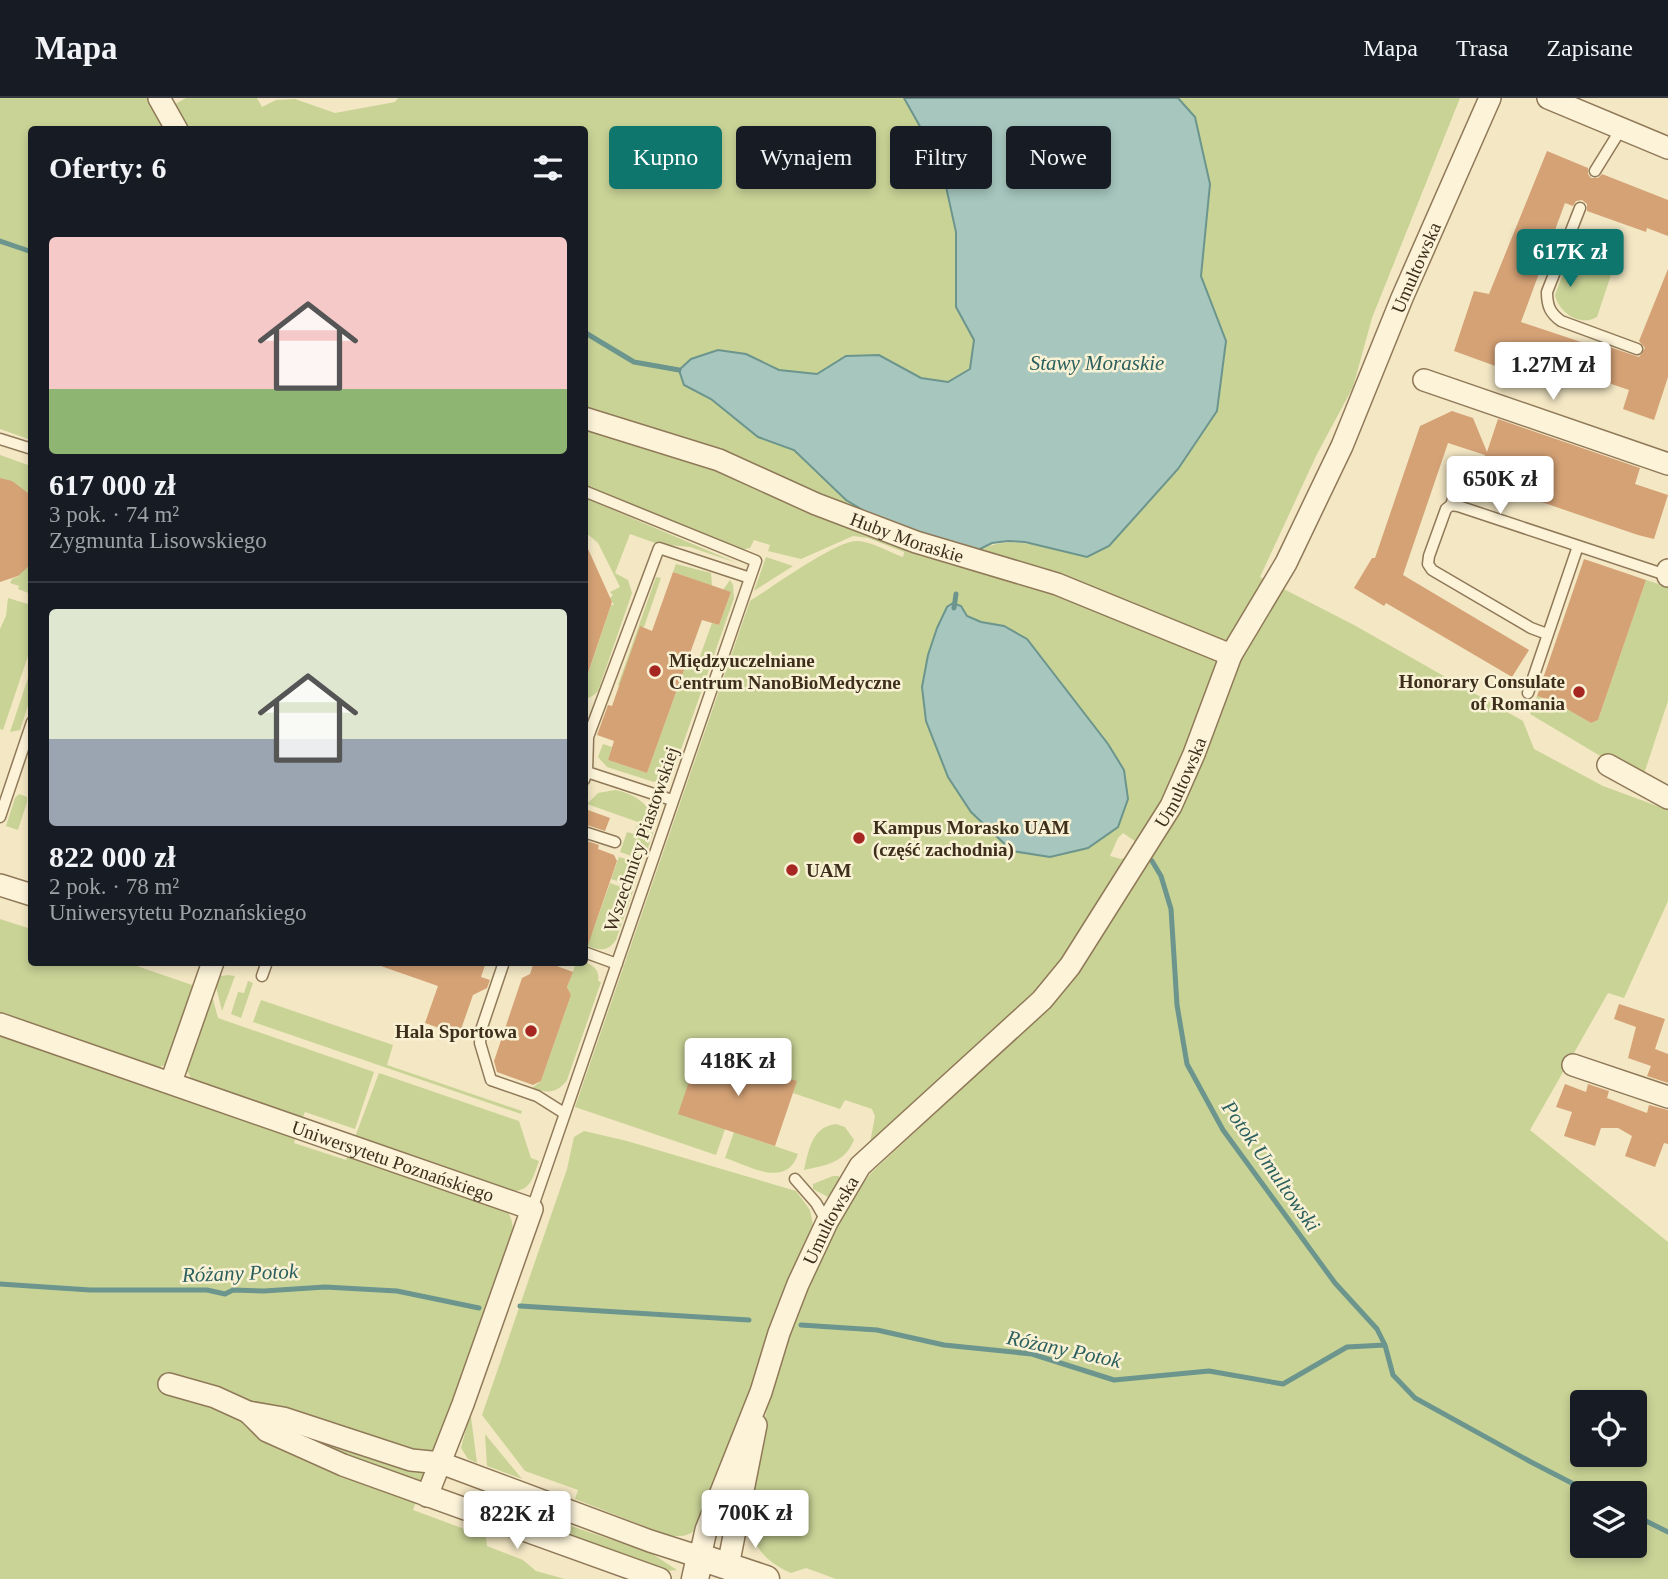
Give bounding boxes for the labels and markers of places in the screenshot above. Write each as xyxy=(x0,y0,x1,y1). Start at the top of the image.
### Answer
pin: 617K zł xyxy=(1505,230,1635,289)
pin: 1.27M zł xyxy=(1481,342,1625,402)
pin: 650K zł xyxy=(1435,456,1565,516)
place label: Międzyuczelniane Centrum NanoBioMedyczne xyxy=(669,650,901,693)
marker: Międzyuczelniane Centrum NanoBioMedyczne xyxy=(647,663,663,679)
place label: Honorary Consulate of Romania xyxy=(1399,671,1565,714)
marker: Honorary Consulate of Romania xyxy=(1571,684,1587,700)
place label: Kampus Morasko UAM (część zachodnia) xyxy=(873,817,1069,861)
marker: Kampus Morasko UAM (część zachodnia) xyxy=(851,830,867,846)
place label: UAM xyxy=(806,860,851,881)
marker: UAM xyxy=(784,862,800,878)
place label: Hala Sportowa xyxy=(395,1021,517,1042)
marker: Hala Sportowa xyxy=(523,1023,539,1039)
pin: 418K zł xyxy=(673,1038,803,1098)
pin: 700K zł xyxy=(690,1490,820,1550)
pin: 822K zł xyxy=(452,1492,582,1551)

